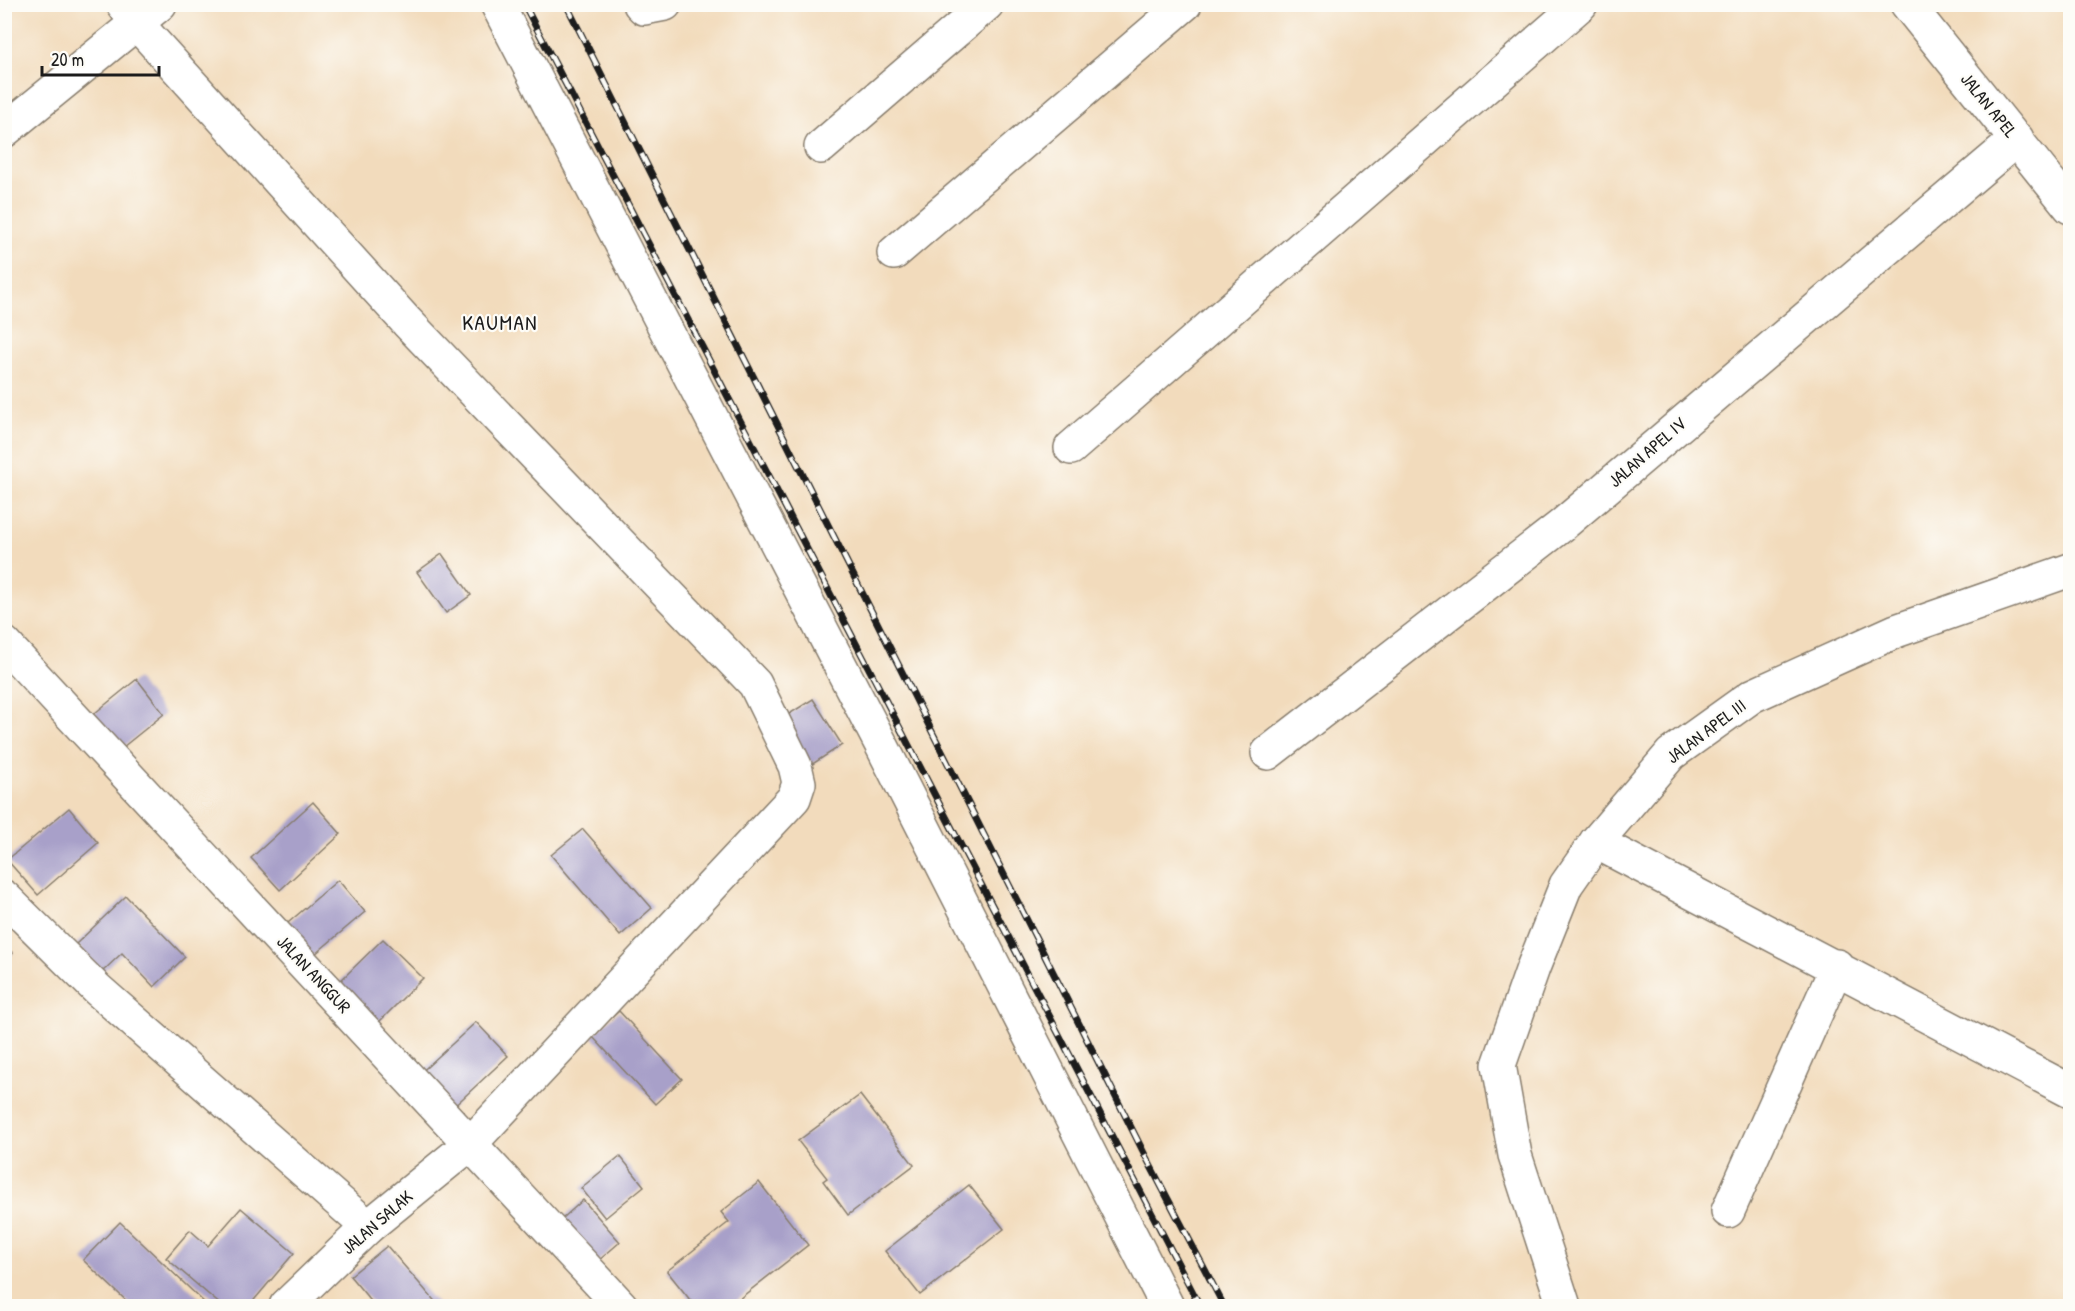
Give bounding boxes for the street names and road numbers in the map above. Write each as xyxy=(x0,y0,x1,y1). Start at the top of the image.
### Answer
street label: JALAN APEL xyxy=(1955,67,2023,143)
street label: JALAN APEL IV xyxy=(1603,411,1692,493)
street label: JALAN APEL III xyxy=(1661,693,1751,769)
street label: JALAN ANGGUR xyxy=(271,930,357,1018)
street label: JALAN SALAK xyxy=(336,1184,418,1260)

